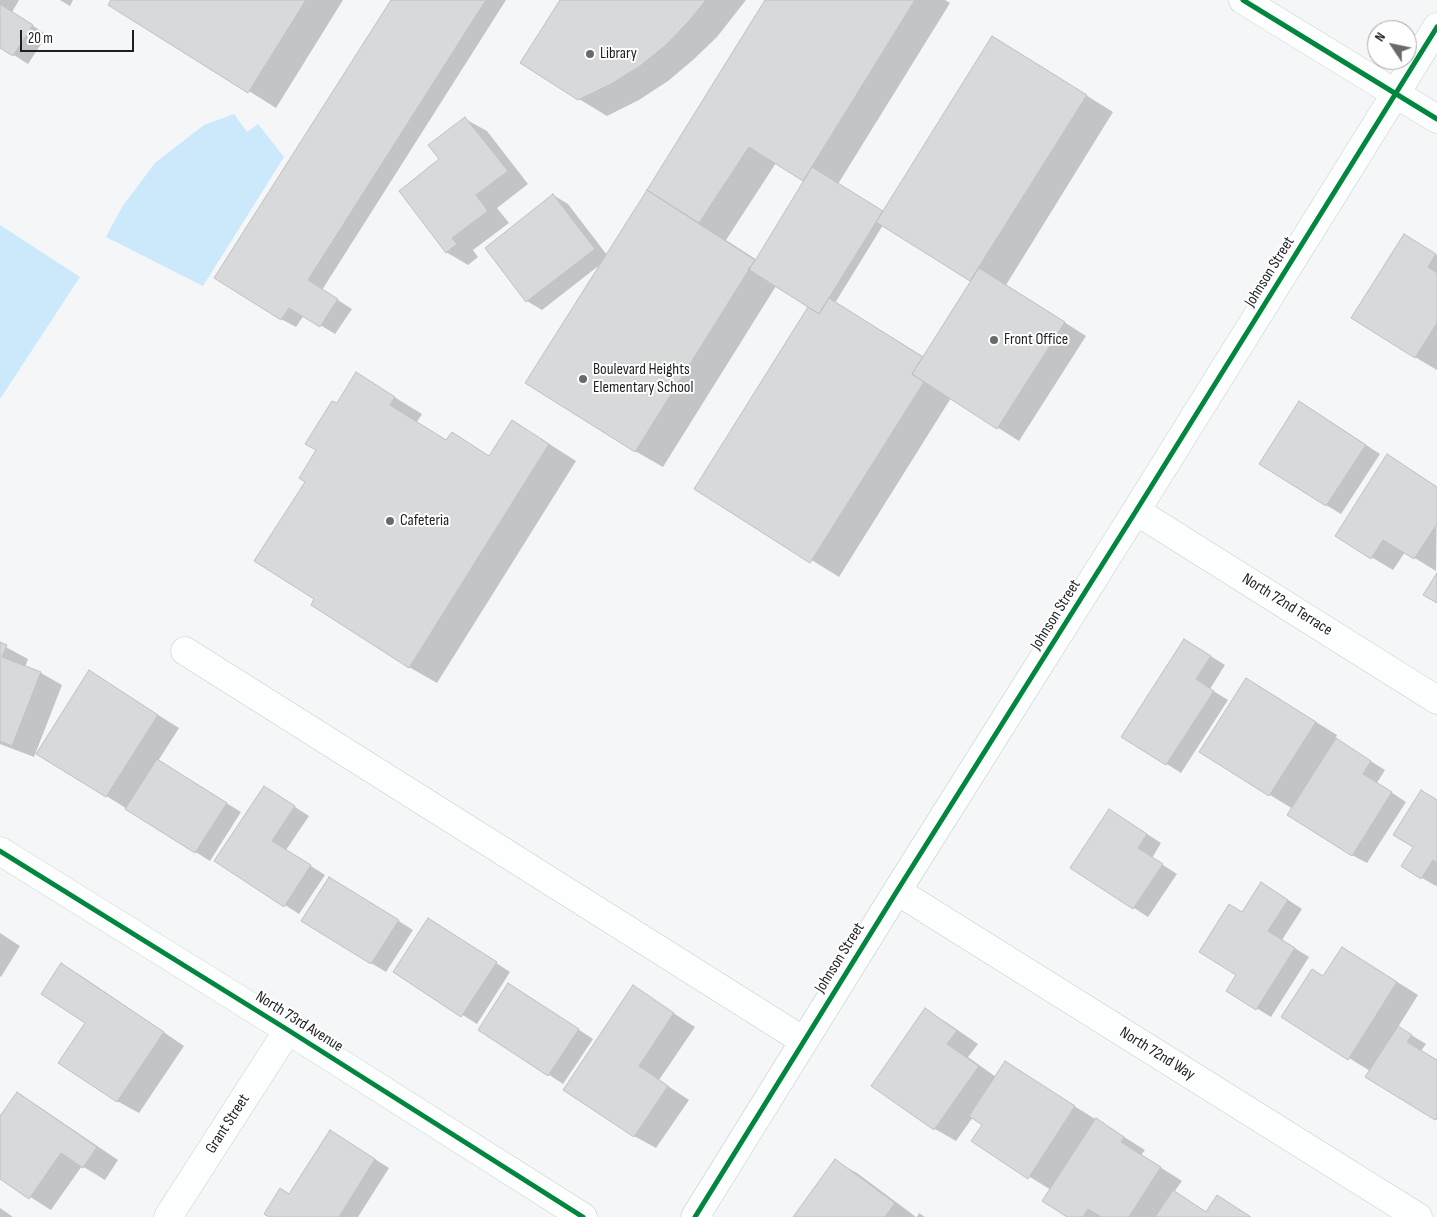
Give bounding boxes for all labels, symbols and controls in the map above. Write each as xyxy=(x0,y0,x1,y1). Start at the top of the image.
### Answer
scale bar xyxy=(22,20,136,52)
north arrow xyxy=(1367,20,1417,70)
text: 20 m xyxy=(28,29,53,48)
text: N xyxy=(1371,29,1389,45)
place label: Library xyxy=(600,44,637,64)
marker: Library xyxy=(584,48,596,60)
street label: Johnson Street xyxy=(1241,233,1299,311)
place label: Front Office xyxy=(1004,330,1068,350)
marker: Front Office xyxy=(988,334,1000,346)
place label: Boulevard Heights Elementary School xyxy=(593,360,693,398)
marker: Boulevard Heights Elementary School xyxy=(577,373,589,385)
place label: Cafeteria xyxy=(400,511,449,531)
marker: Cafeteria xyxy=(384,515,396,527)
street label: North 72nd Terrace xyxy=(1238,570,1336,640)
street label: Johnson Street xyxy=(1027,576,1085,654)
street label: Johnson Street xyxy=(811,919,869,997)
street label: North 73rd Avenue xyxy=(252,987,346,1057)
street label: North 72nd Way xyxy=(1116,1023,1198,1085)
street label: Grant Street xyxy=(202,1091,254,1157)

